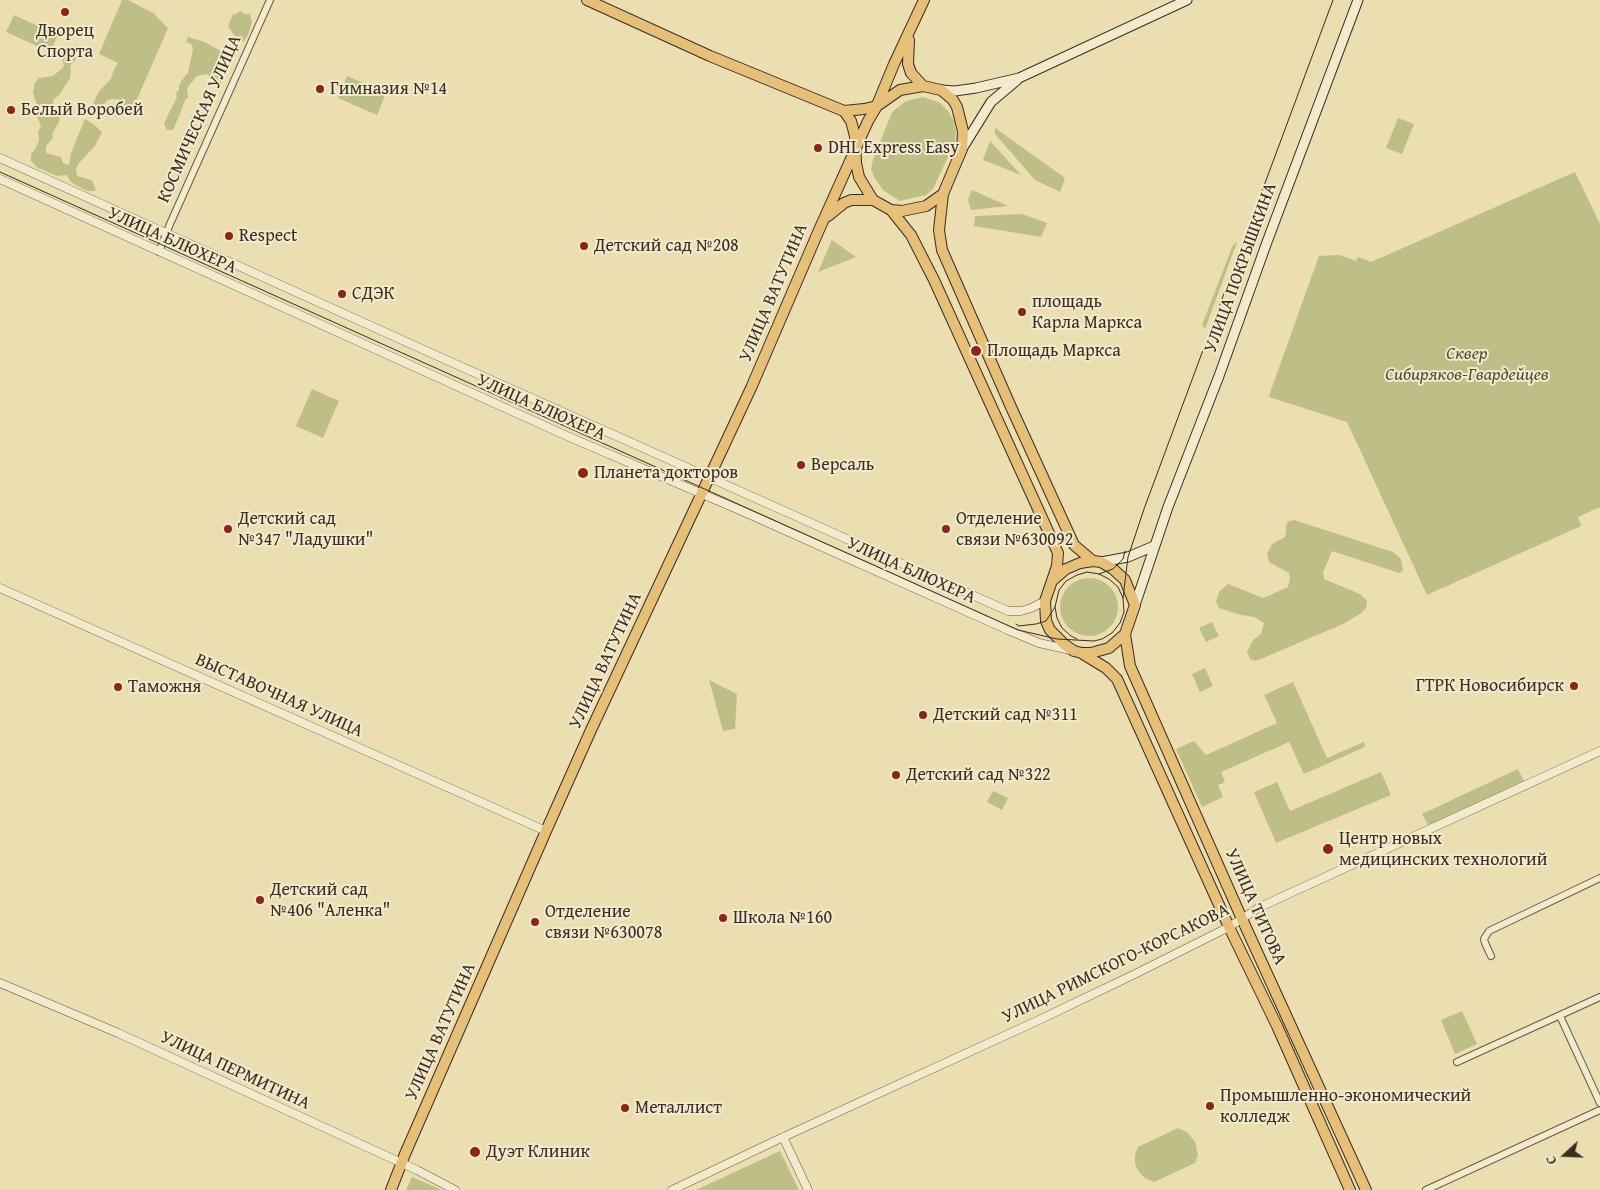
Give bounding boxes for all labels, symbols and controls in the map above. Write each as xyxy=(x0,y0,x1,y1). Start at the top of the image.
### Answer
marker: Дворец Спорта xyxy=(59,6,71,18)
place label: Дворец Спорта xyxy=(36,20,94,62)
street label: КОСМИЧЕСКАЯ УЛИЦА xyxy=(153,32,247,206)
place label: Гимназия №14 xyxy=(330,78,447,100)
marker: Гимназия №14 xyxy=(314,83,326,95)
place label: Белый Воробей xyxy=(21,99,143,121)
marker: Белый Воробей xyxy=(5,104,17,116)
place label: DHL Express Easy xyxy=(828,137,959,159)
marker: DHL Express Easy xyxy=(812,142,824,154)
street label: УЛИЦА ПОКРЫШКИНА xyxy=(1200,180,1282,356)
street label: УЛИЦА БЛЮХЕРА xyxy=(104,203,240,279)
street label: УЛИЦА ВАТУТИНА xyxy=(735,221,813,365)
place label: Respect xyxy=(239,225,297,247)
marker: Respect xyxy=(223,230,235,242)
place label: Детский сад №208 xyxy=(594,235,739,257)
marker: Детский сад №208 xyxy=(578,240,590,252)
place label: СДЭК xyxy=(352,283,395,305)
marker: СДЭК xyxy=(336,288,348,300)
place label: площадь Карла Маркса xyxy=(1032,291,1142,334)
marker: площадь Карла Маркса xyxy=(1016,306,1028,318)
place label: Площадь Маркса xyxy=(987,340,1121,362)
park label: Сквер Сибиряков-Гвардейцев xyxy=(1385,343,1549,386)
marker: Площадь Маркса xyxy=(969,344,983,358)
street label: УЛИЦА БЛЮХЕРА xyxy=(473,370,609,446)
place label: Версаль xyxy=(811,454,874,476)
marker: Версаль xyxy=(795,459,807,471)
place label: Планета докторов xyxy=(594,462,738,484)
marker: Планета докторов xyxy=(576,466,590,480)
place label: Детский сад №347 "Ладушки" xyxy=(238,508,373,550)
place label: Отделение связи №630092 xyxy=(956,508,1073,550)
marker: Детский сад №347 "Ладушки" xyxy=(222,523,234,535)
marker: Отделение связи №630092 xyxy=(940,523,952,535)
street label: УЛИЦА БЛЮХЕРА xyxy=(843,533,979,609)
street label: УЛИЦА ВАТУТИНА xyxy=(565,589,647,733)
street label: ВЫСТАВОЧНАЯ УЛИЦА xyxy=(192,649,366,743)
place label: ГТРК Новосибирск xyxy=(1416,675,1564,697)
place label: Таможня xyxy=(128,676,201,698)
marker: ГТРК Новосибирск xyxy=(1568,680,1580,692)
marker: Таможня xyxy=(112,681,124,693)
place label: Детский сад №311 xyxy=(933,704,1078,726)
marker: Детский сад №311 xyxy=(917,709,929,721)
place label: Детский сад №322 xyxy=(906,764,1051,786)
marker: Детский сад №322 xyxy=(890,769,902,781)
place label: Центр новых медицинских технологий xyxy=(1339,828,1547,871)
marker: Центр новых медицинских технологий xyxy=(1321,842,1335,856)
street label: УЛИЦА ТИТОВА xyxy=(1220,845,1290,969)
place label: Детский сад №406 "Аленка" xyxy=(270,879,390,922)
marker: Детский сад №406 "Аленка" xyxy=(254,894,266,906)
street label: УЛИЦА РИМСКОГО-КОРСАКОВА xyxy=(999,899,1233,1029)
place label: Отделение связи №630078 xyxy=(545,901,662,944)
place label: Школа №160 xyxy=(733,907,832,929)
marker: Школа №160 xyxy=(717,912,729,924)
marker: Отделение связи №630078 xyxy=(529,916,541,928)
street label: УЛИЦА ВАТУТИНА xyxy=(401,960,481,1104)
street label: УЛИЦА ПЕРМИТИНА xyxy=(157,1027,313,1115)
place label: Промышленно-экономический колледж xyxy=(1220,1085,1471,1128)
place label: Металлист xyxy=(635,1097,722,1119)
marker: Промышленно-экономический колледж xyxy=(1204,1100,1216,1112)
marker: Металлист xyxy=(619,1102,631,1114)
north arrow xyxy=(1540,1130,1590,1180)
place label: Дуэт Клиник xyxy=(486,1141,590,1163)
marker: Дуэт Клиник xyxy=(468,1145,482,1159)
text: С xyxy=(1540,1153,1562,1167)

